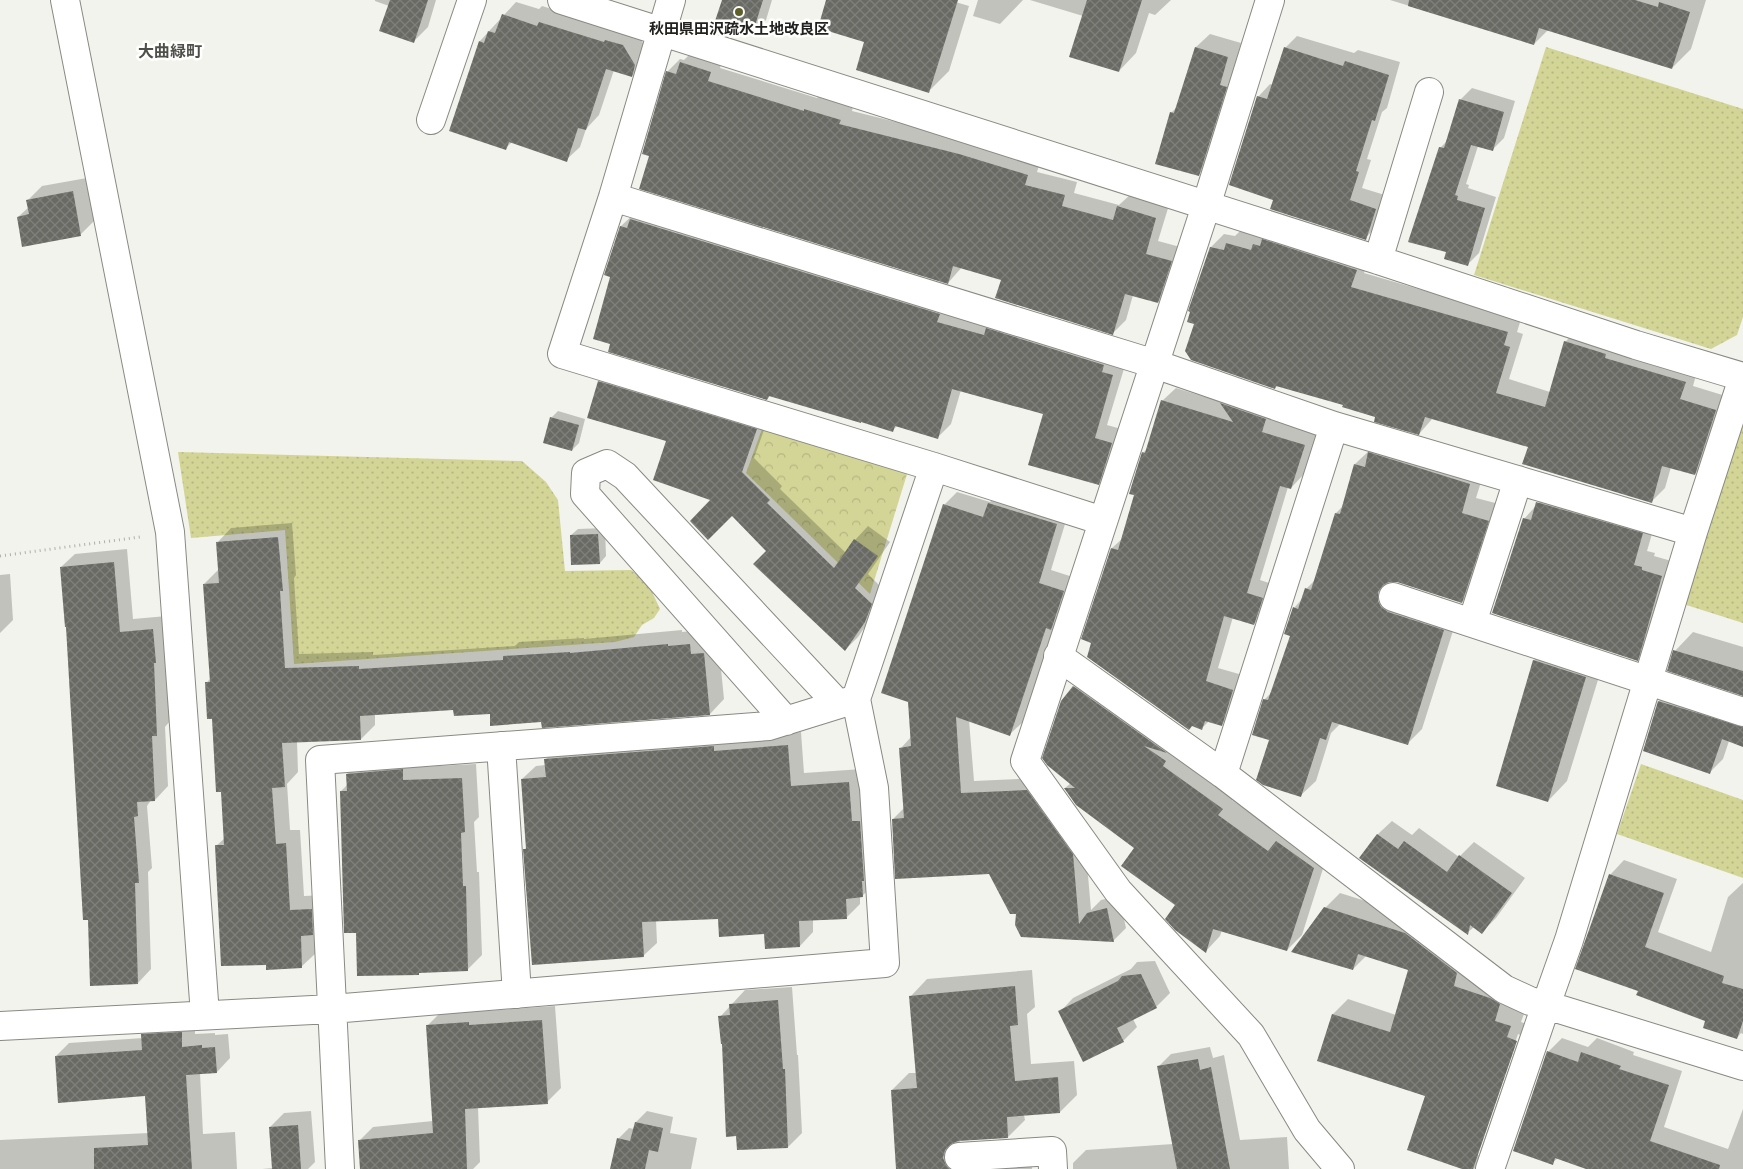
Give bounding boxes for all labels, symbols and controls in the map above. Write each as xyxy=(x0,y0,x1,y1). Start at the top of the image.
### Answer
marker: 秋田県田沢疏水土地改良区 xyxy=(733,6,745,18)
place label: 秋田県田沢疏水土地改良区 xyxy=(649,20,829,38)
district label: 大曲緑町 xyxy=(138,42,202,61)

